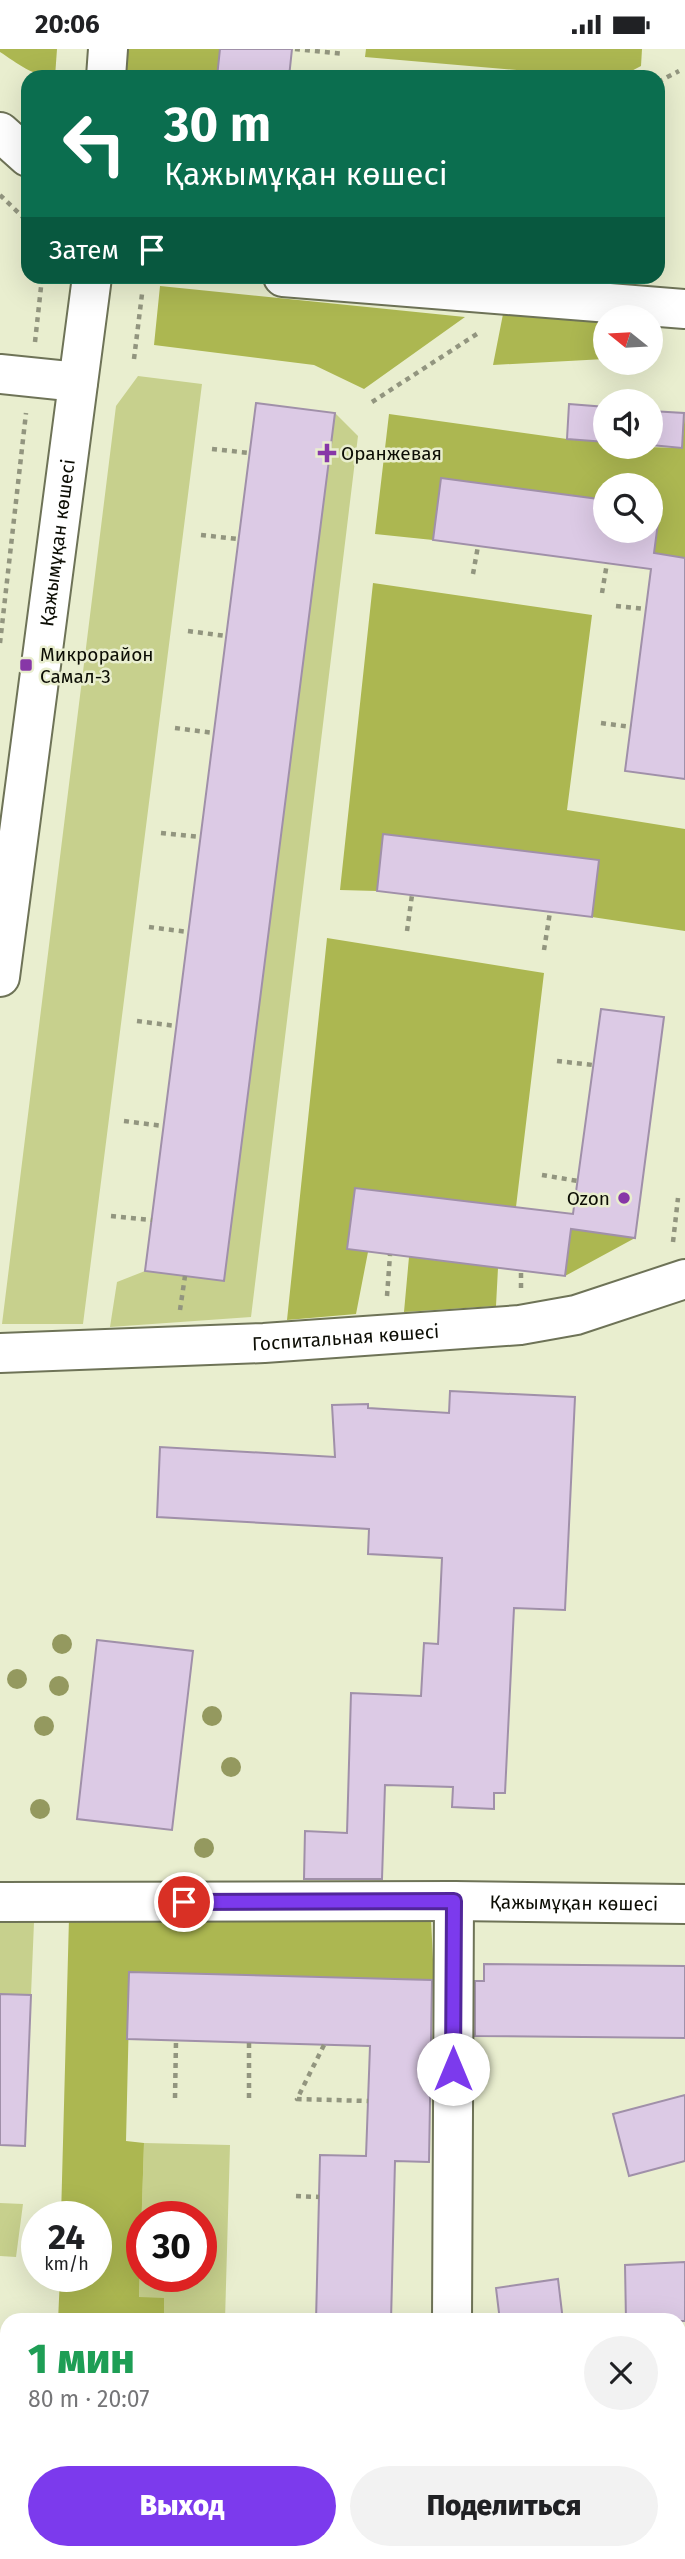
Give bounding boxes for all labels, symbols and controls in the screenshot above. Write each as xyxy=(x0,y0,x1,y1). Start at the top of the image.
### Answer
text: 20:06 xyxy=(35,9,100,40)
text: 30 m xyxy=(164,95,271,154)
icon: left xyxy=(49,98,140,189)
text: Қажымұқан көшесі xyxy=(164,155,448,193)
icon: arrive xyxy=(133,231,171,269)
text: Затем xyxy=(49,235,119,266)
north arrow xyxy=(593,305,663,375)
map controls xyxy=(593,305,663,543)
button: sound xyxy=(593,389,663,459)
place label: Оранжевая xyxy=(341,442,442,465)
marker: Оранжевая xyxy=(319,445,335,461)
street label: Қажымұқан көшесі xyxy=(35,458,79,628)
button: search xyxy=(593,473,663,543)
place label: Микрорайон Самал-3 xyxy=(40,643,154,688)
marker: Микрорайон Самал-3 xyxy=(18,657,34,673)
place label: Ozon xyxy=(567,1187,610,1210)
marker: Ozon xyxy=(616,1190,632,1206)
street label: Госпитальная көшесі xyxy=(252,1319,440,1355)
pin xyxy=(154,1872,214,1932)
icon: arrive xyxy=(165,1883,203,1921)
street label: Қажымұқан көшесі xyxy=(490,1890,658,1915)
position arrow xyxy=(416,2032,490,2106)
speed limit sign: 30 xyxy=(126,2201,217,2292)
text: 24 xyxy=(48,2216,85,2258)
text: km/h xyxy=(44,2253,89,2275)
text: 1 мин xyxy=(28,2334,135,2384)
button: close xyxy=(584,2336,658,2410)
text: 80 m · 20:07 xyxy=(28,2385,149,2413)
button: Выход xyxy=(28,2466,336,2546)
button: Поделиться xyxy=(350,2466,658,2546)

